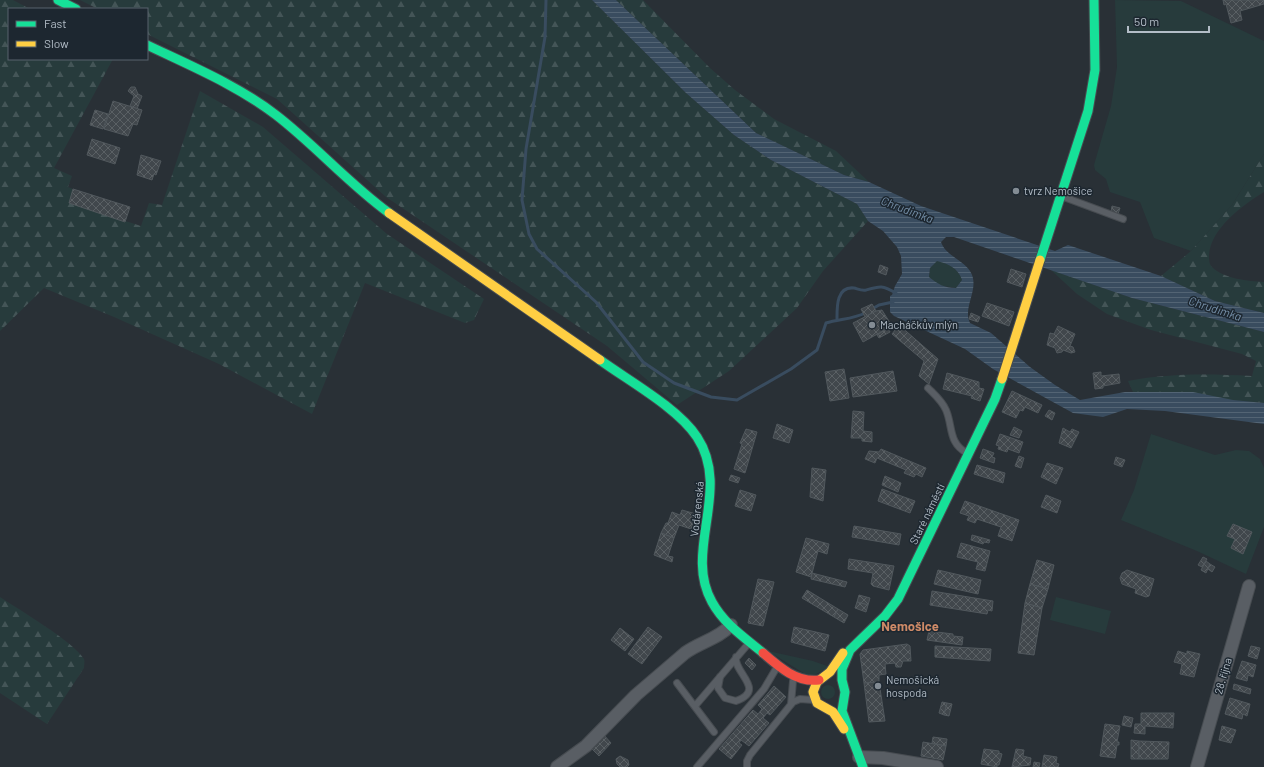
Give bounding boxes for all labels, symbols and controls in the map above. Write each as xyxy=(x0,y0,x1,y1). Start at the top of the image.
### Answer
legend xyxy=(8,8,148,60)
scale bar xyxy=(1128,8,1209,34)
text: 50 m xyxy=(1134,14,1159,28)
text: Fast xyxy=(44,16,67,30)
text: Slow xyxy=(44,36,69,50)
place label: tvrz Nemošice xyxy=(1024,184,1092,197)
marker: tvrz Nemošice xyxy=(1011,186,1021,196)
water label: Chrudimka xyxy=(879,193,935,225)
water label: Chrudimka xyxy=(1187,293,1244,323)
place label: Macháčkův mlýn xyxy=(880,318,958,331)
marker: Macháčkův mlýn xyxy=(867,320,877,330)
street label: Vodárenská xyxy=(687,481,706,537)
street label: Staré náměstí xyxy=(906,481,947,546)
district label: Nemošice xyxy=(881,618,939,634)
street label: 28. října xyxy=(1211,656,1234,696)
place label: Nemošická hospoda xyxy=(886,673,939,699)
marker: Nemošická hospoda xyxy=(873,681,883,691)

